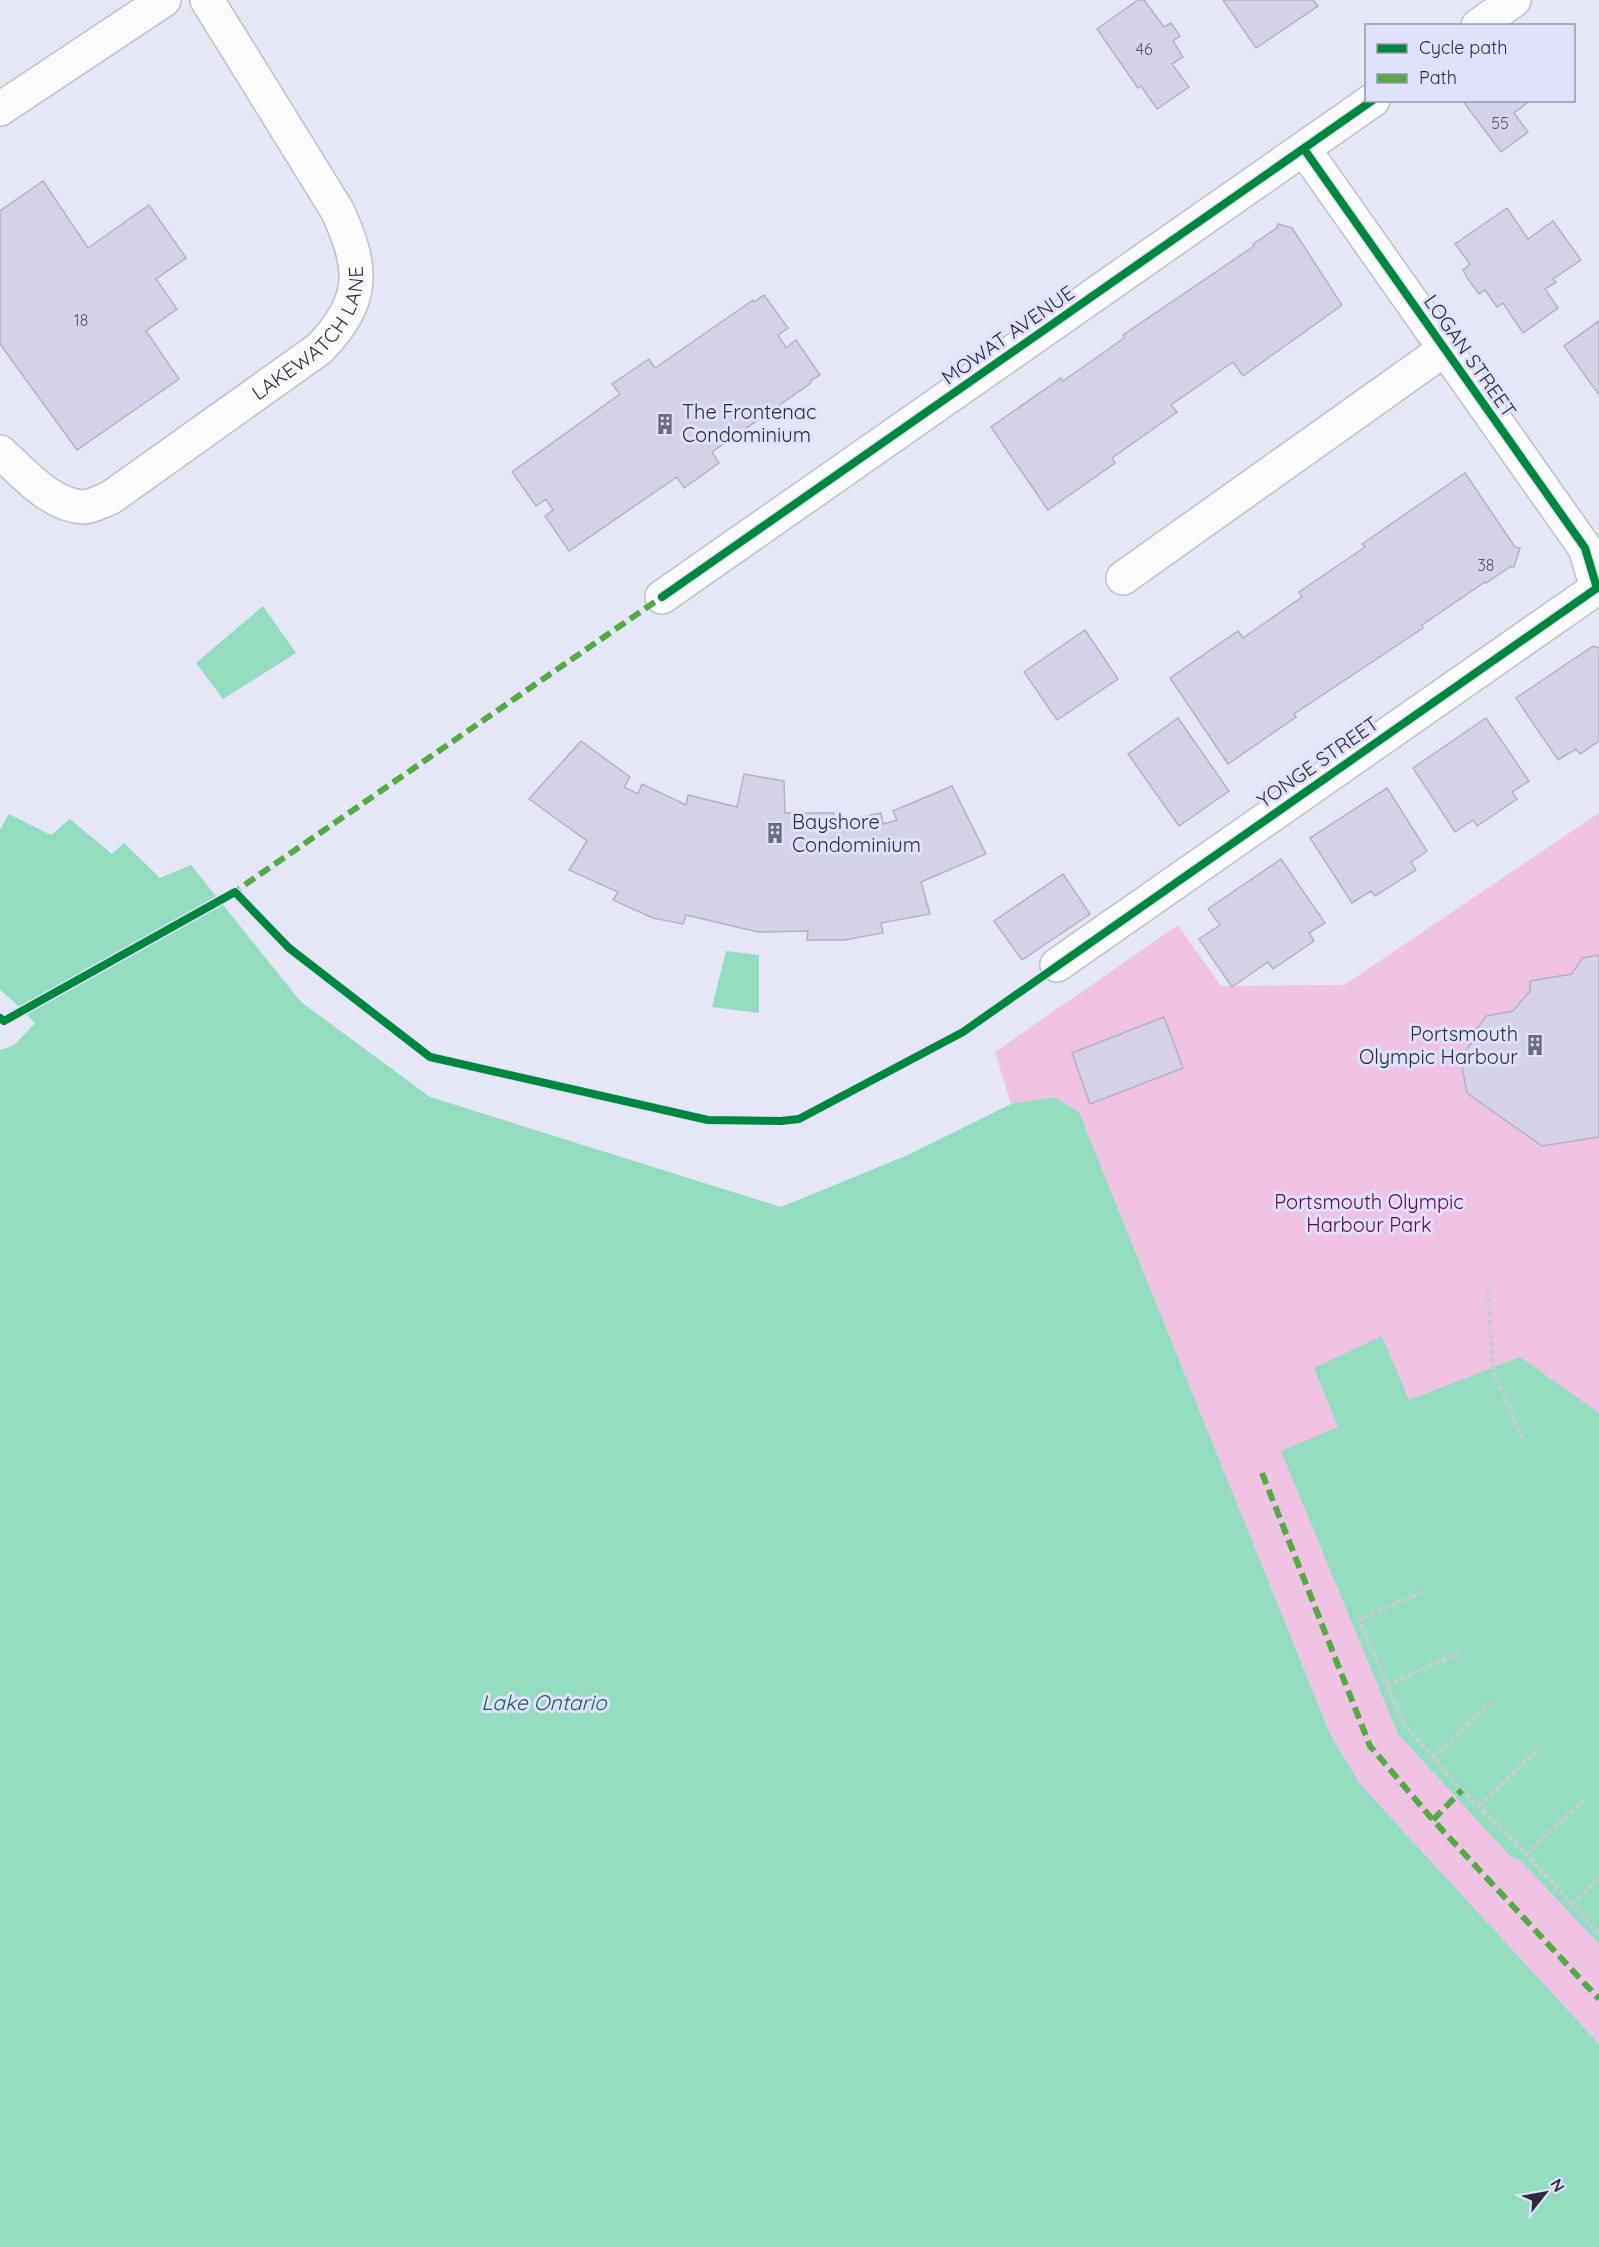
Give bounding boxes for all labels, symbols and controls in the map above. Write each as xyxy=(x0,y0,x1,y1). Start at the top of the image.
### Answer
legend xyxy=(1365,24,1575,102)
text: Cycle path xyxy=(1419,36,1507,59)
house number: 46 xyxy=(1135,39,1153,59)
text: Path xyxy=(1419,66,1457,89)
house number: 55 xyxy=(1491,113,1509,133)
street label: LAKEWATCH LANE xyxy=(247,266,368,405)
street label: MOWAT AVENUE xyxy=(937,280,1079,390)
street label: LOGAN STREET xyxy=(1419,290,1522,422)
house number: 18 xyxy=(74,310,88,330)
place label: The Frontenac Condominium xyxy=(682,399,816,447)
building icon: The Frontenac Condominium xyxy=(653,412,677,436)
house number: 38 xyxy=(1477,555,1495,575)
street label: YONGE STREET xyxy=(1252,710,1383,813)
place label: Bayshore Condominium xyxy=(792,809,921,857)
building icon: Bayshore Condominium xyxy=(763,821,787,845)
place label: Portsmouth Olympic Harbour xyxy=(1359,1021,1518,1069)
building icon: Portsmouth Olympic Harbour xyxy=(1523,1033,1547,1057)
park label: Portsmouth Olympic Harbour Park xyxy=(1274,1189,1464,1237)
water label: Lake Ontario xyxy=(481,1689,608,1715)
north arrow xyxy=(1515,2163,1575,2223)
text: N xyxy=(1546,2175,1569,2195)

